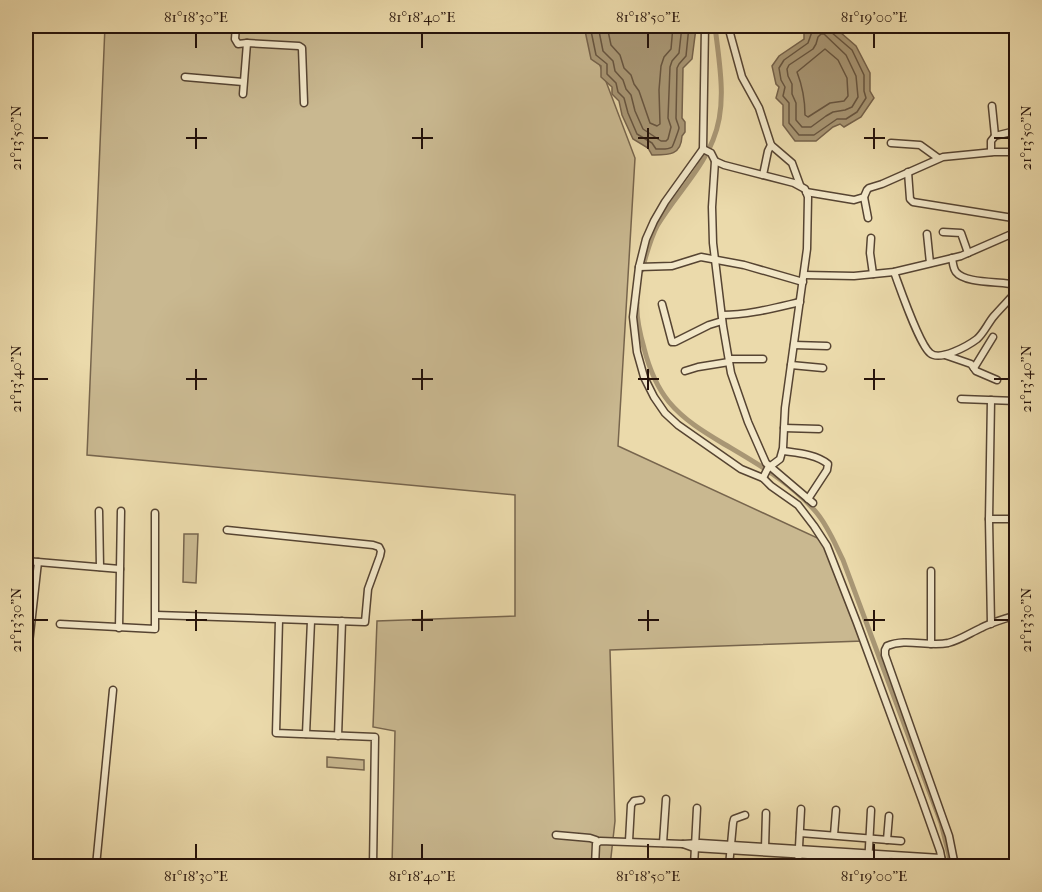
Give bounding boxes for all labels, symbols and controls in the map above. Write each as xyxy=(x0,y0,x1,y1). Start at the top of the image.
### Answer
text: 81°18'30"E xyxy=(164,8,228,26)
text: 81°18'40"E xyxy=(389,8,455,26)
text: 81°18'50"E xyxy=(616,8,680,26)
text: 81°19'00"E xyxy=(841,8,907,26)
text: 21°13'50"N xyxy=(7,105,25,171)
text: 21°13'50"N xyxy=(1017,105,1035,171)
text: 21°13'40"N xyxy=(7,345,25,413)
text: 21°13'40"N xyxy=(1017,345,1035,413)
text: 21°13'30"N xyxy=(7,587,25,652)
text: 21°13'30"N xyxy=(1017,587,1035,652)
text: 81°18'30"E xyxy=(164,867,228,885)
text: 81°18'40"E xyxy=(389,867,455,885)
text: 81°18'50"E xyxy=(616,867,680,885)
text: 81°19'00"E xyxy=(841,867,907,885)

